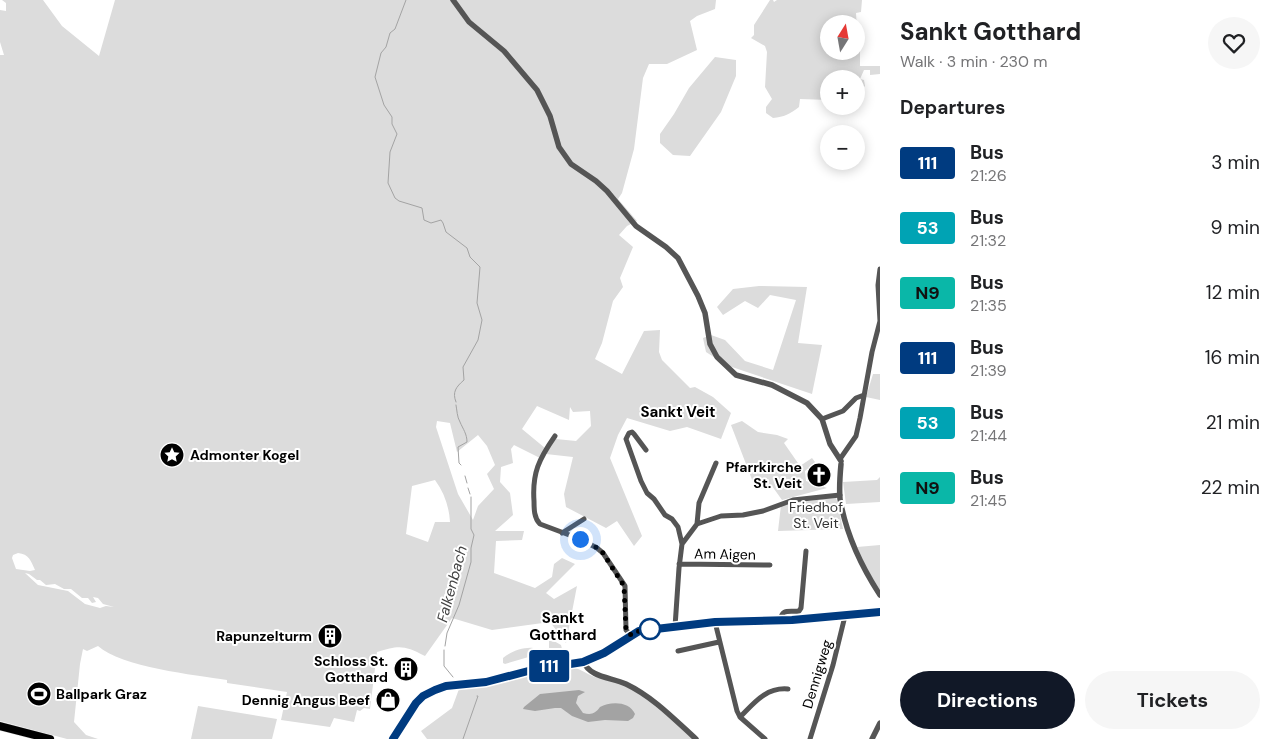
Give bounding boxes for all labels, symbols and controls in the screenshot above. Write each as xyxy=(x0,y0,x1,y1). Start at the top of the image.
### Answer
north arrow xyxy=(820,15,865,60)
map controls xyxy=(820,15,865,170)
text: Sankt Gotthard xyxy=(900,16,1081,47)
button: heart xyxy=(1208,17,1260,69)
text: Walk · 3 min · 230 m xyxy=(900,51,1048,72)
button: + xyxy=(820,70,865,115)
text: Departures xyxy=(900,95,1005,120)
button: − xyxy=(820,125,865,170)
text: Bus xyxy=(970,140,1004,165)
text: 3 min xyxy=(1211,150,1260,175)
text: 111 xyxy=(918,151,937,175)
text: 21:26 xyxy=(970,165,1007,186)
text: Bus xyxy=(970,205,1004,230)
text: 9 min xyxy=(1211,215,1260,240)
text: 53 xyxy=(916,216,939,240)
text: 21:32 xyxy=(970,230,1006,251)
text: Bus xyxy=(970,270,1004,295)
text: 12 min xyxy=(1206,280,1260,305)
text: N9 xyxy=(915,281,940,305)
text: 21:35 xyxy=(970,295,1007,316)
text: Bus xyxy=(970,335,1004,360)
text: 16 min xyxy=(1205,345,1260,370)
text: 111 xyxy=(918,346,937,370)
text: 21:39 xyxy=(970,360,1006,381)
text: Bus xyxy=(970,400,1004,425)
district label: Sankt Veit xyxy=(640,402,716,422)
text: 21 min xyxy=(1206,410,1260,435)
text: 53 xyxy=(916,411,939,435)
text: 21:44 xyxy=(970,425,1007,446)
place icon: Admonter Kogel xyxy=(159,442,185,468)
place label: Admonter Kogel xyxy=(190,446,299,464)
place label: Pfarrkirche St. Veit xyxy=(726,458,802,492)
church icon: Pfarrkirche St. Veit xyxy=(806,462,832,488)
text: Bus xyxy=(970,465,1004,490)
text: 22 min xyxy=(1201,475,1260,500)
text: N9 xyxy=(915,476,940,500)
text: 21:45 xyxy=(970,490,1007,511)
park label: Friedhof St. Veit xyxy=(789,498,843,532)
your location xyxy=(568,527,593,552)
water label: Falkenbach xyxy=(432,543,472,624)
street label: Am Aigen xyxy=(694,544,756,564)
district label: Sankt Gotthard xyxy=(529,608,597,645)
unlabelled marker xyxy=(639,618,661,640)
building icon: Rapunzelturm xyxy=(317,623,343,649)
place label: Rapunzelturm xyxy=(216,627,312,645)
street label: Dennigweg xyxy=(798,637,836,711)
line badge: 111 xyxy=(520,650,578,682)
place label: Schloss St. Gotthard xyxy=(314,652,388,686)
text: 111 xyxy=(539,654,559,678)
building icon: Schloss St. Gotthard xyxy=(393,656,419,682)
button: Directions xyxy=(900,671,1075,729)
button: Tickets xyxy=(1085,671,1260,729)
sports icon: Ballpark Graz xyxy=(26,681,52,707)
place label: Ballpark Graz xyxy=(56,685,147,703)
shop icon: Dennig Angus Beef xyxy=(375,687,401,713)
place label: Dennig Angus Beef xyxy=(242,691,370,709)

